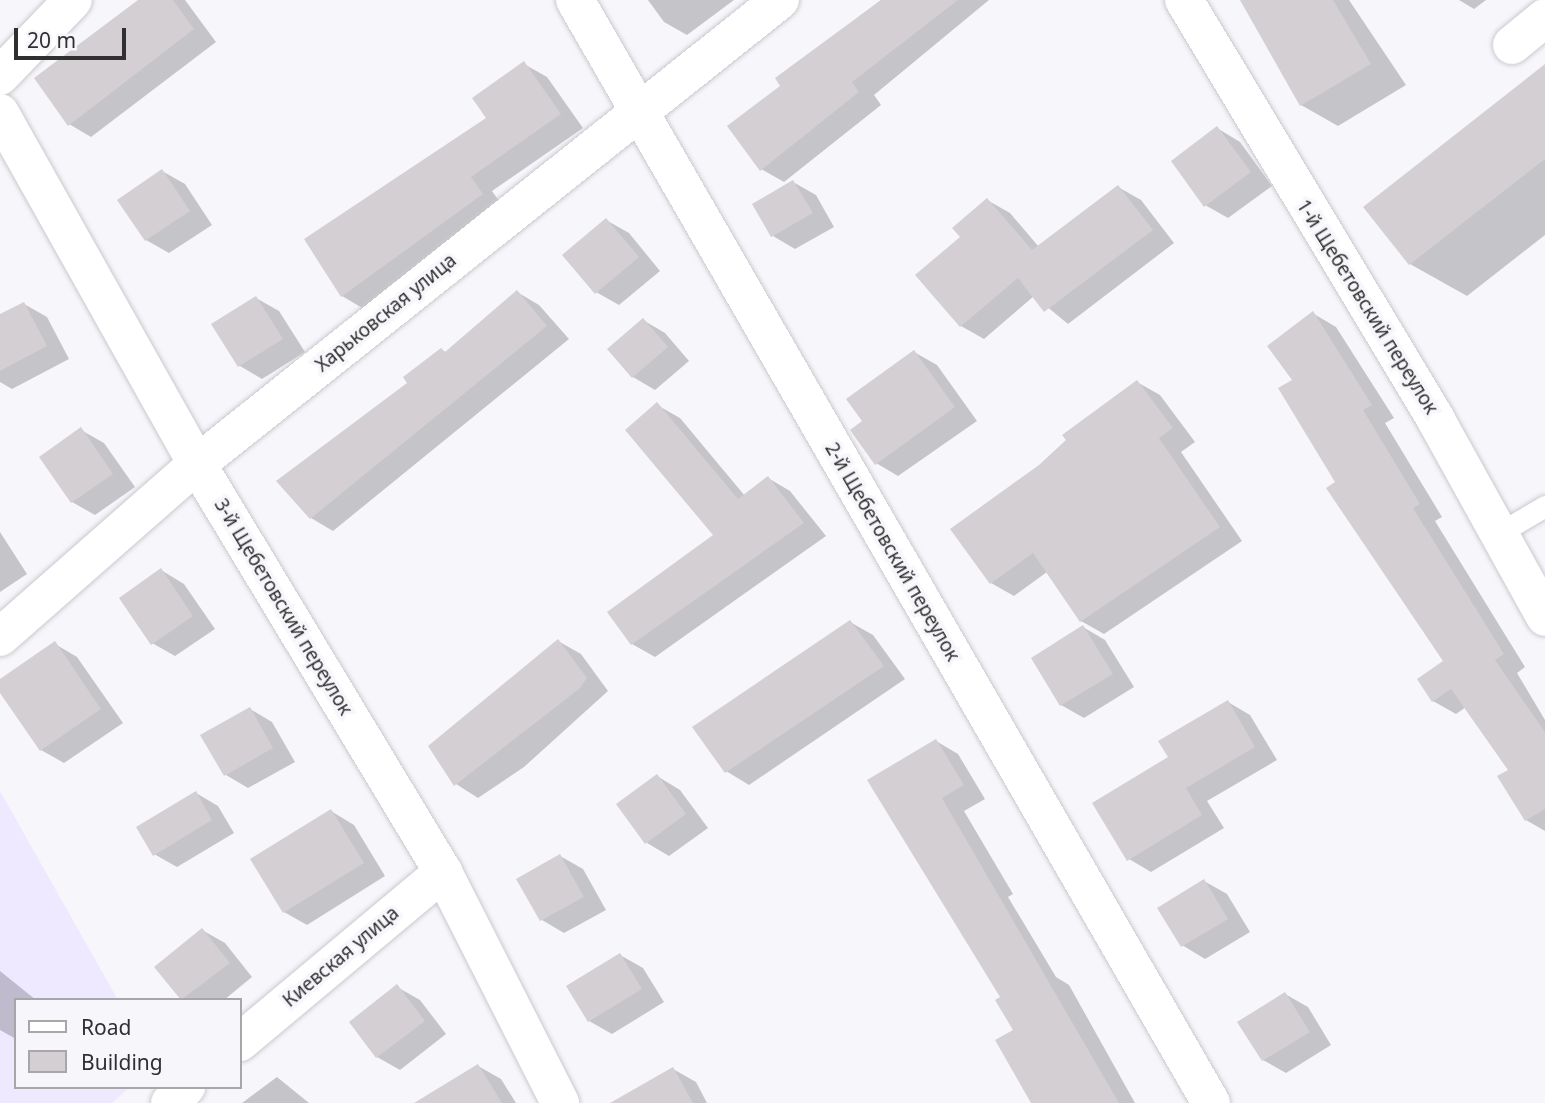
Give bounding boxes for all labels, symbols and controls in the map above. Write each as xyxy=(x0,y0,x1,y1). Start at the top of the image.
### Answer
scale bar xyxy=(18,14,130,58)
text: 20 m xyxy=(27,26,76,54)
street label: 1-й Щебетовский переулок xyxy=(1291,196,1443,418)
street label: Харьковская улица xyxy=(311,249,461,377)
street label: 2-й Щебетовский переулок xyxy=(820,439,964,665)
street label: 3-й Щебетовский переулок xyxy=(209,495,357,719)
street label: Киевская улица xyxy=(278,902,404,1012)
legend xyxy=(14,998,242,1089)
text: Road xyxy=(81,1013,131,1041)
text: Building xyxy=(81,1048,163,1076)

